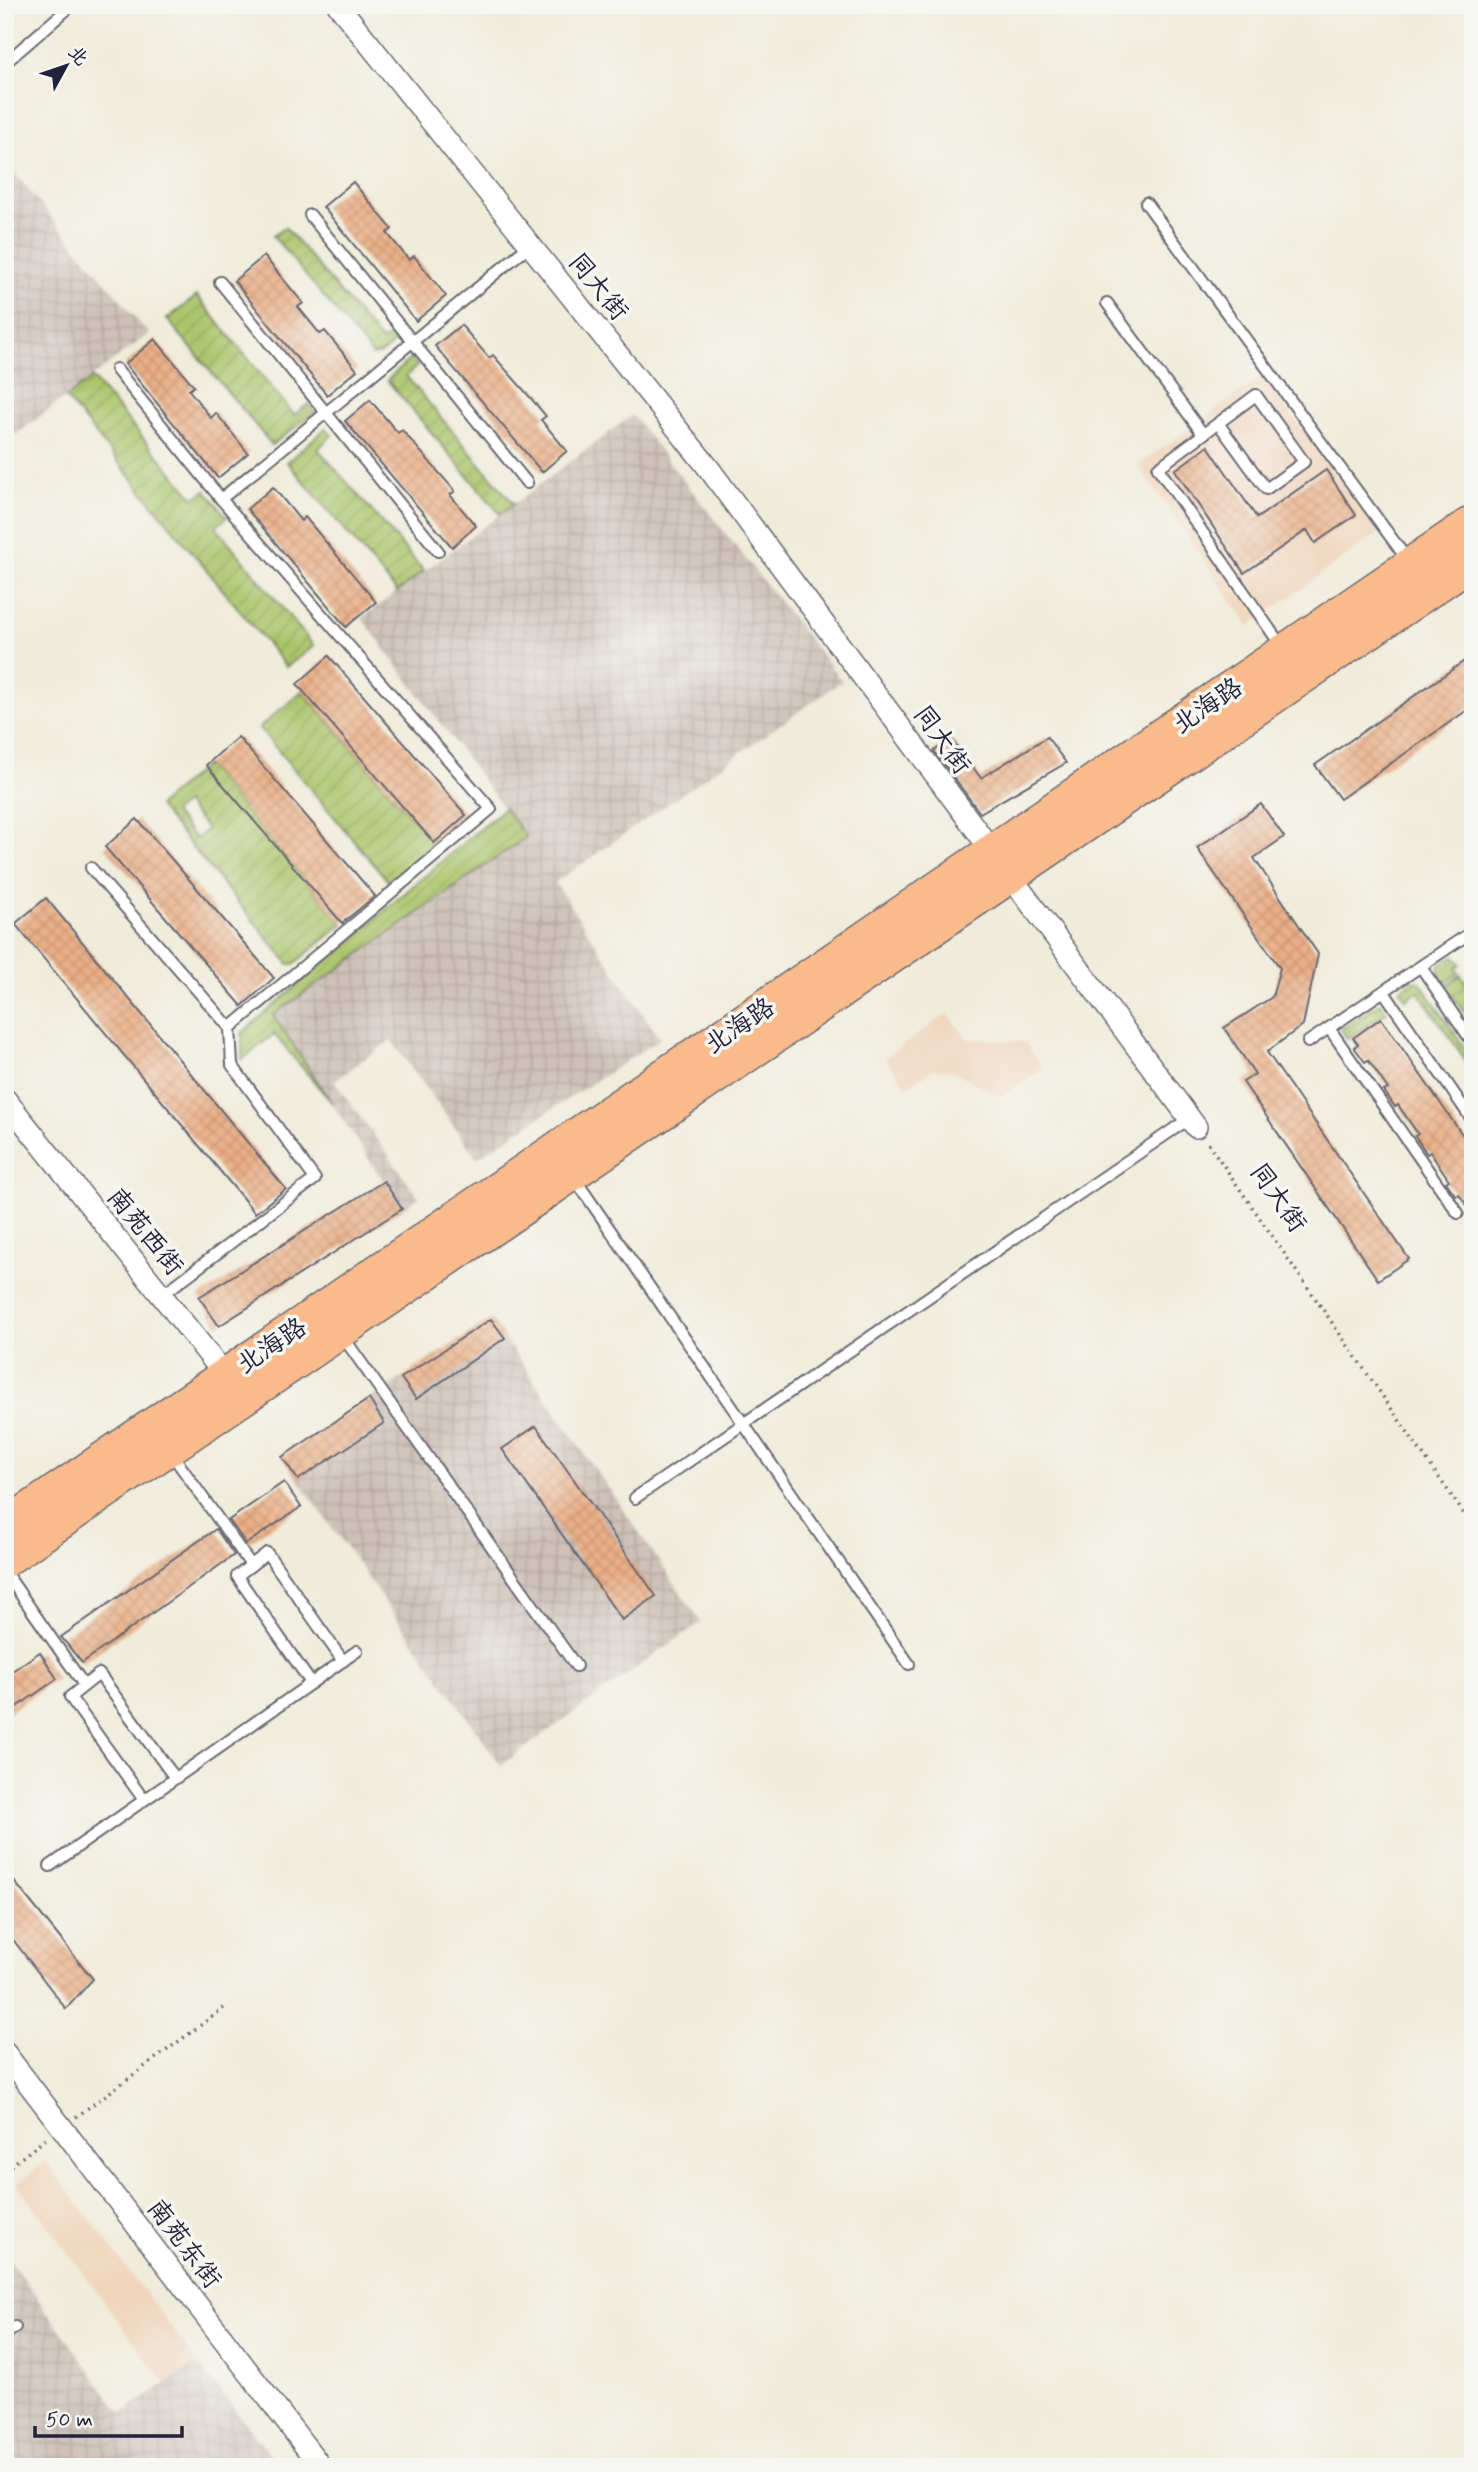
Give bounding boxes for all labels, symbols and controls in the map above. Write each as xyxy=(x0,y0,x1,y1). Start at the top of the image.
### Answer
north arrow xyxy=(32,32,102,102)
text: 北 xyxy=(62,41,94,71)
street label: 同大街 xyxy=(560,246,635,328)
street label: 北海路 xyxy=(1166,671,1250,743)
street label: 同大街 xyxy=(905,699,978,782)
street label: 北海路 xyxy=(698,991,782,1063)
street label: 同大街 xyxy=(1241,1156,1314,1240)
street label: 南苑西街 xyxy=(99,1181,190,1283)
street label: 北海路 xyxy=(230,1311,314,1383)
street label: 南苑东街 xyxy=(139,2192,228,2296)
scale bar xyxy=(35,2395,182,2439)
text: 50 m xyxy=(46,2406,93,2434)

